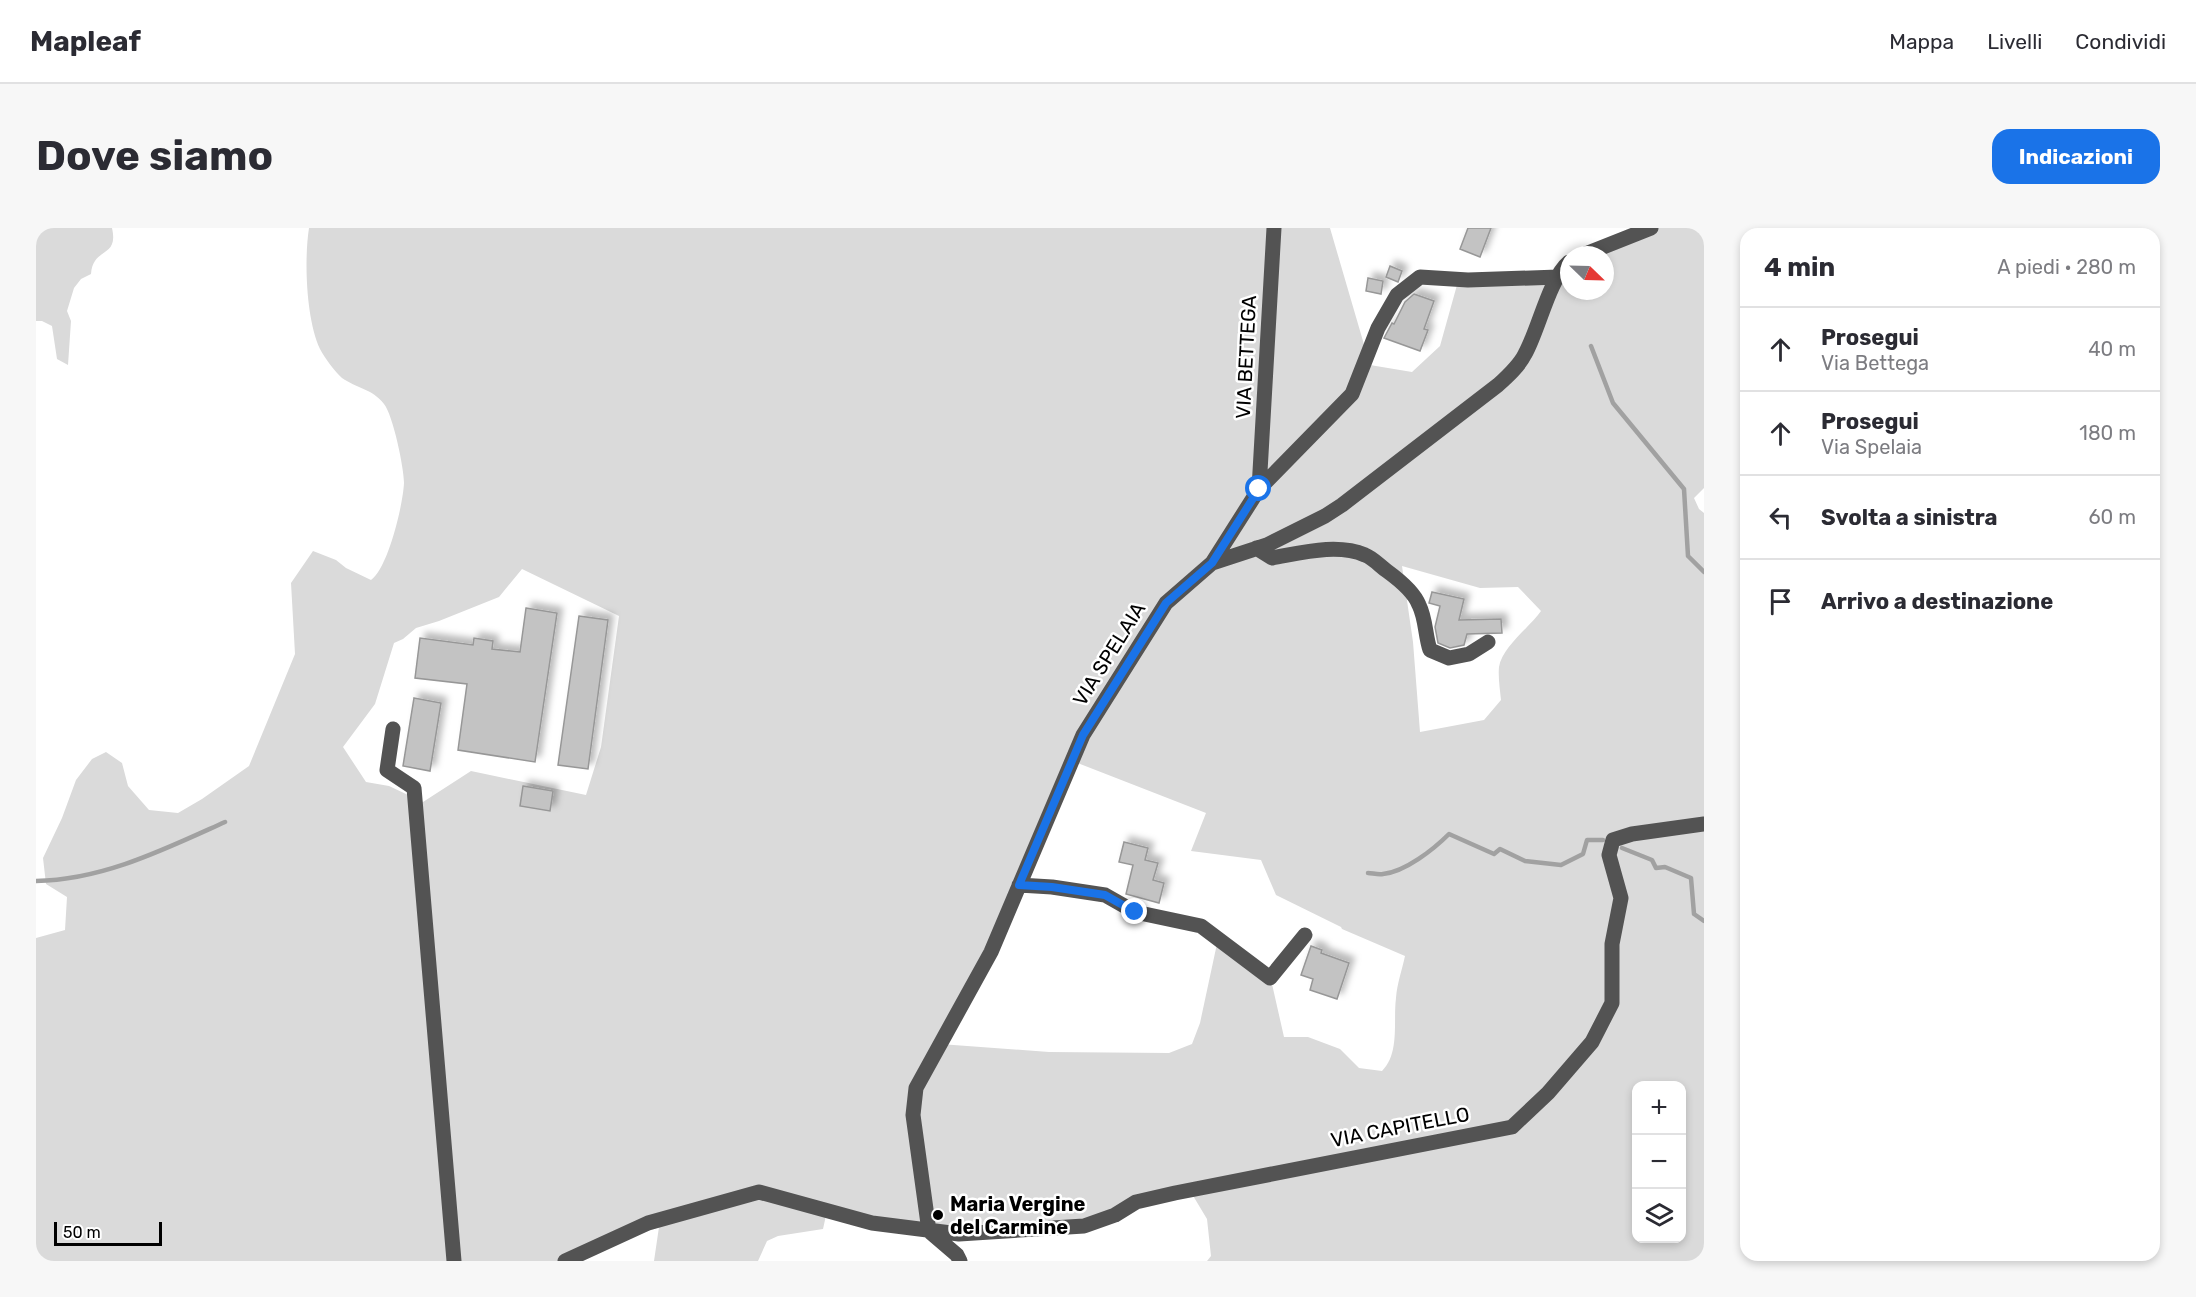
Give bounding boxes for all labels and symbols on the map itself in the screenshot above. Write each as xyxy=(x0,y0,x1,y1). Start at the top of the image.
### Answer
north arrow xyxy=(1560,246,1614,300)
street label: VIA BETTEGA xyxy=(1231,295,1261,419)
route start xyxy=(1245,475,1271,501)
street label: VIA SPELAIA xyxy=(1068,598,1150,710)
route end xyxy=(1121,898,1147,924)
street label: VIA CAPITELLO xyxy=(1329,1102,1471,1152)
place label: Maria Vergine del Carmine xyxy=(950,1192,1086,1239)
marker: Maria Vergine del Carmine xyxy=(931,1208,945,1222)
scale bar xyxy=(54,1219,162,1246)

